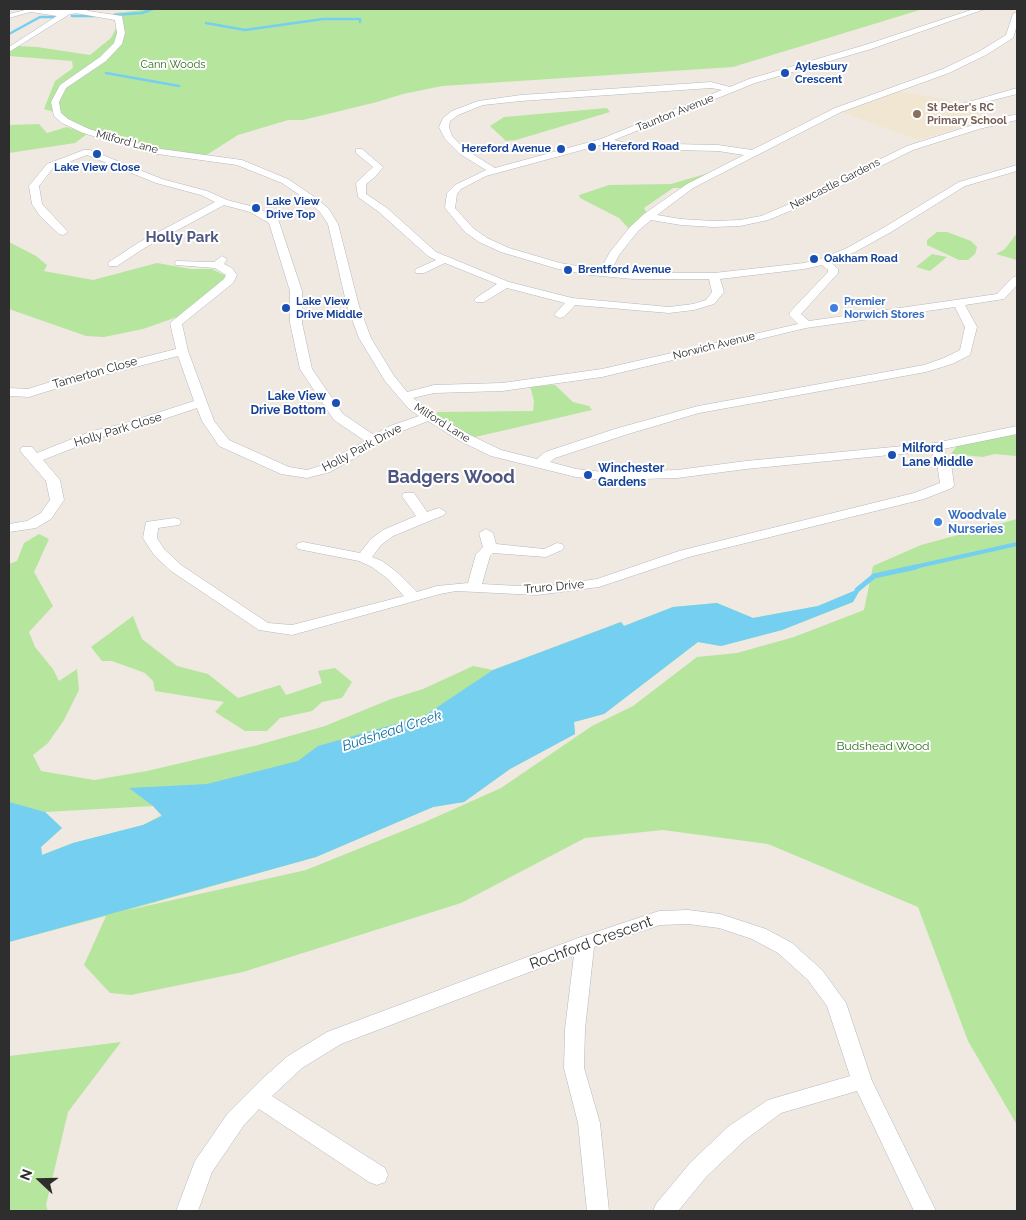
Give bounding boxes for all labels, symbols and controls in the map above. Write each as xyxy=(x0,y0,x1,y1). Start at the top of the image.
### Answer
park label: Cann Woods xyxy=(140,58,206,72)
place label: Aylesbury Crescent xyxy=(795,60,848,86)
marker: Aylesbury Crescent xyxy=(779,67,791,79)
street label: Taunton Avenue xyxy=(634,91,716,135)
place label: St Peter's RC Primary School xyxy=(927,101,1007,127)
marker: St Peter's RC Primary School xyxy=(911,108,923,120)
street label: Milford Lane xyxy=(95,127,159,157)
place label: Hereford Road xyxy=(602,140,679,154)
marker: Hereford Road xyxy=(586,141,598,153)
place label: Hereford Avenue xyxy=(461,142,551,156)
marker: Hereford Avenue xyxy=(555,143,567,155)
marker: Lake View Close xyxy=(91,148,103,160)
street label: Newcastle Gardens xyxy=(788,156,882,212)
place label: Lake View Close xyxy=(54,161,140,175)
place label: Lake View Drive Top xyxy=(266,195,320,221)
marker: Lake View Drive Top xyxy=(250,202,262,214)
district label: Holly Park xyxy=(145,228,219,246)
place label: Oakham Road xyxy=(824,252,898,266)
marker: Oakham Road xyxy=(808,253,820,265)
place label: Brentford Avenue xyxy=(578,263,671,277)
marker: Brentford Avenue xyxy=(562,264,574,276)
place label: Lake View Drive Middle xyxy=(296,295,363,321)
place label: Premier Norwich Stores xyxy=(844,295,924,321)
marker: Lake View Drive Middle xyxy=(280,302,292,314)
marker: Premier Norwich Stores xyxy=(828,302,840,314)
street label: Norwich Avenue xyxy=(672,329,756,363)
street label: Tamerton Close xyxy=(51,354,139,392)
place label: Lake View Drive Bottom xyxy=(250,389,326,417)
marker: Lake View Drive Bottom xyxy=(330,397,342,409)
street label: Milford Lane xyxy=(412,401,472,445)
street label: Holly Park Close xyxy=(72,410,164,450)
street label: Holly Park Drive xyxy=(320,421,404,475)
place label: Milford Lane Middle xyxy=(902,441,973,469)
marker: Milford Lane Middle xyxy=(886,449,898,461)
place label: Winchester Gardens xyxy=(598,461,664,489)
district label: Badgers Wood xyxy=(387,467,515,489)
marker: Winchester Gardens xyxy=(582,469,594,481)
place label: Woodvale Nurseries xyxy=(948,508,1006,536)
marker: Woodvale Nurseries xyxy=(932,516,944,528)
street label: Truro Drive xyxy=(523,577,585,597)
water label: Budshead Creek xyxy=(340,707,444,755)
park label: Budshead Wood xyxy=(837,739,929,753)
street label: Rochford Crescent xyxy=(527,912,655,974)
north arrow xyxy=(15,1155,65,1205)
text: N xyxy=(17,1167,35,1182)

